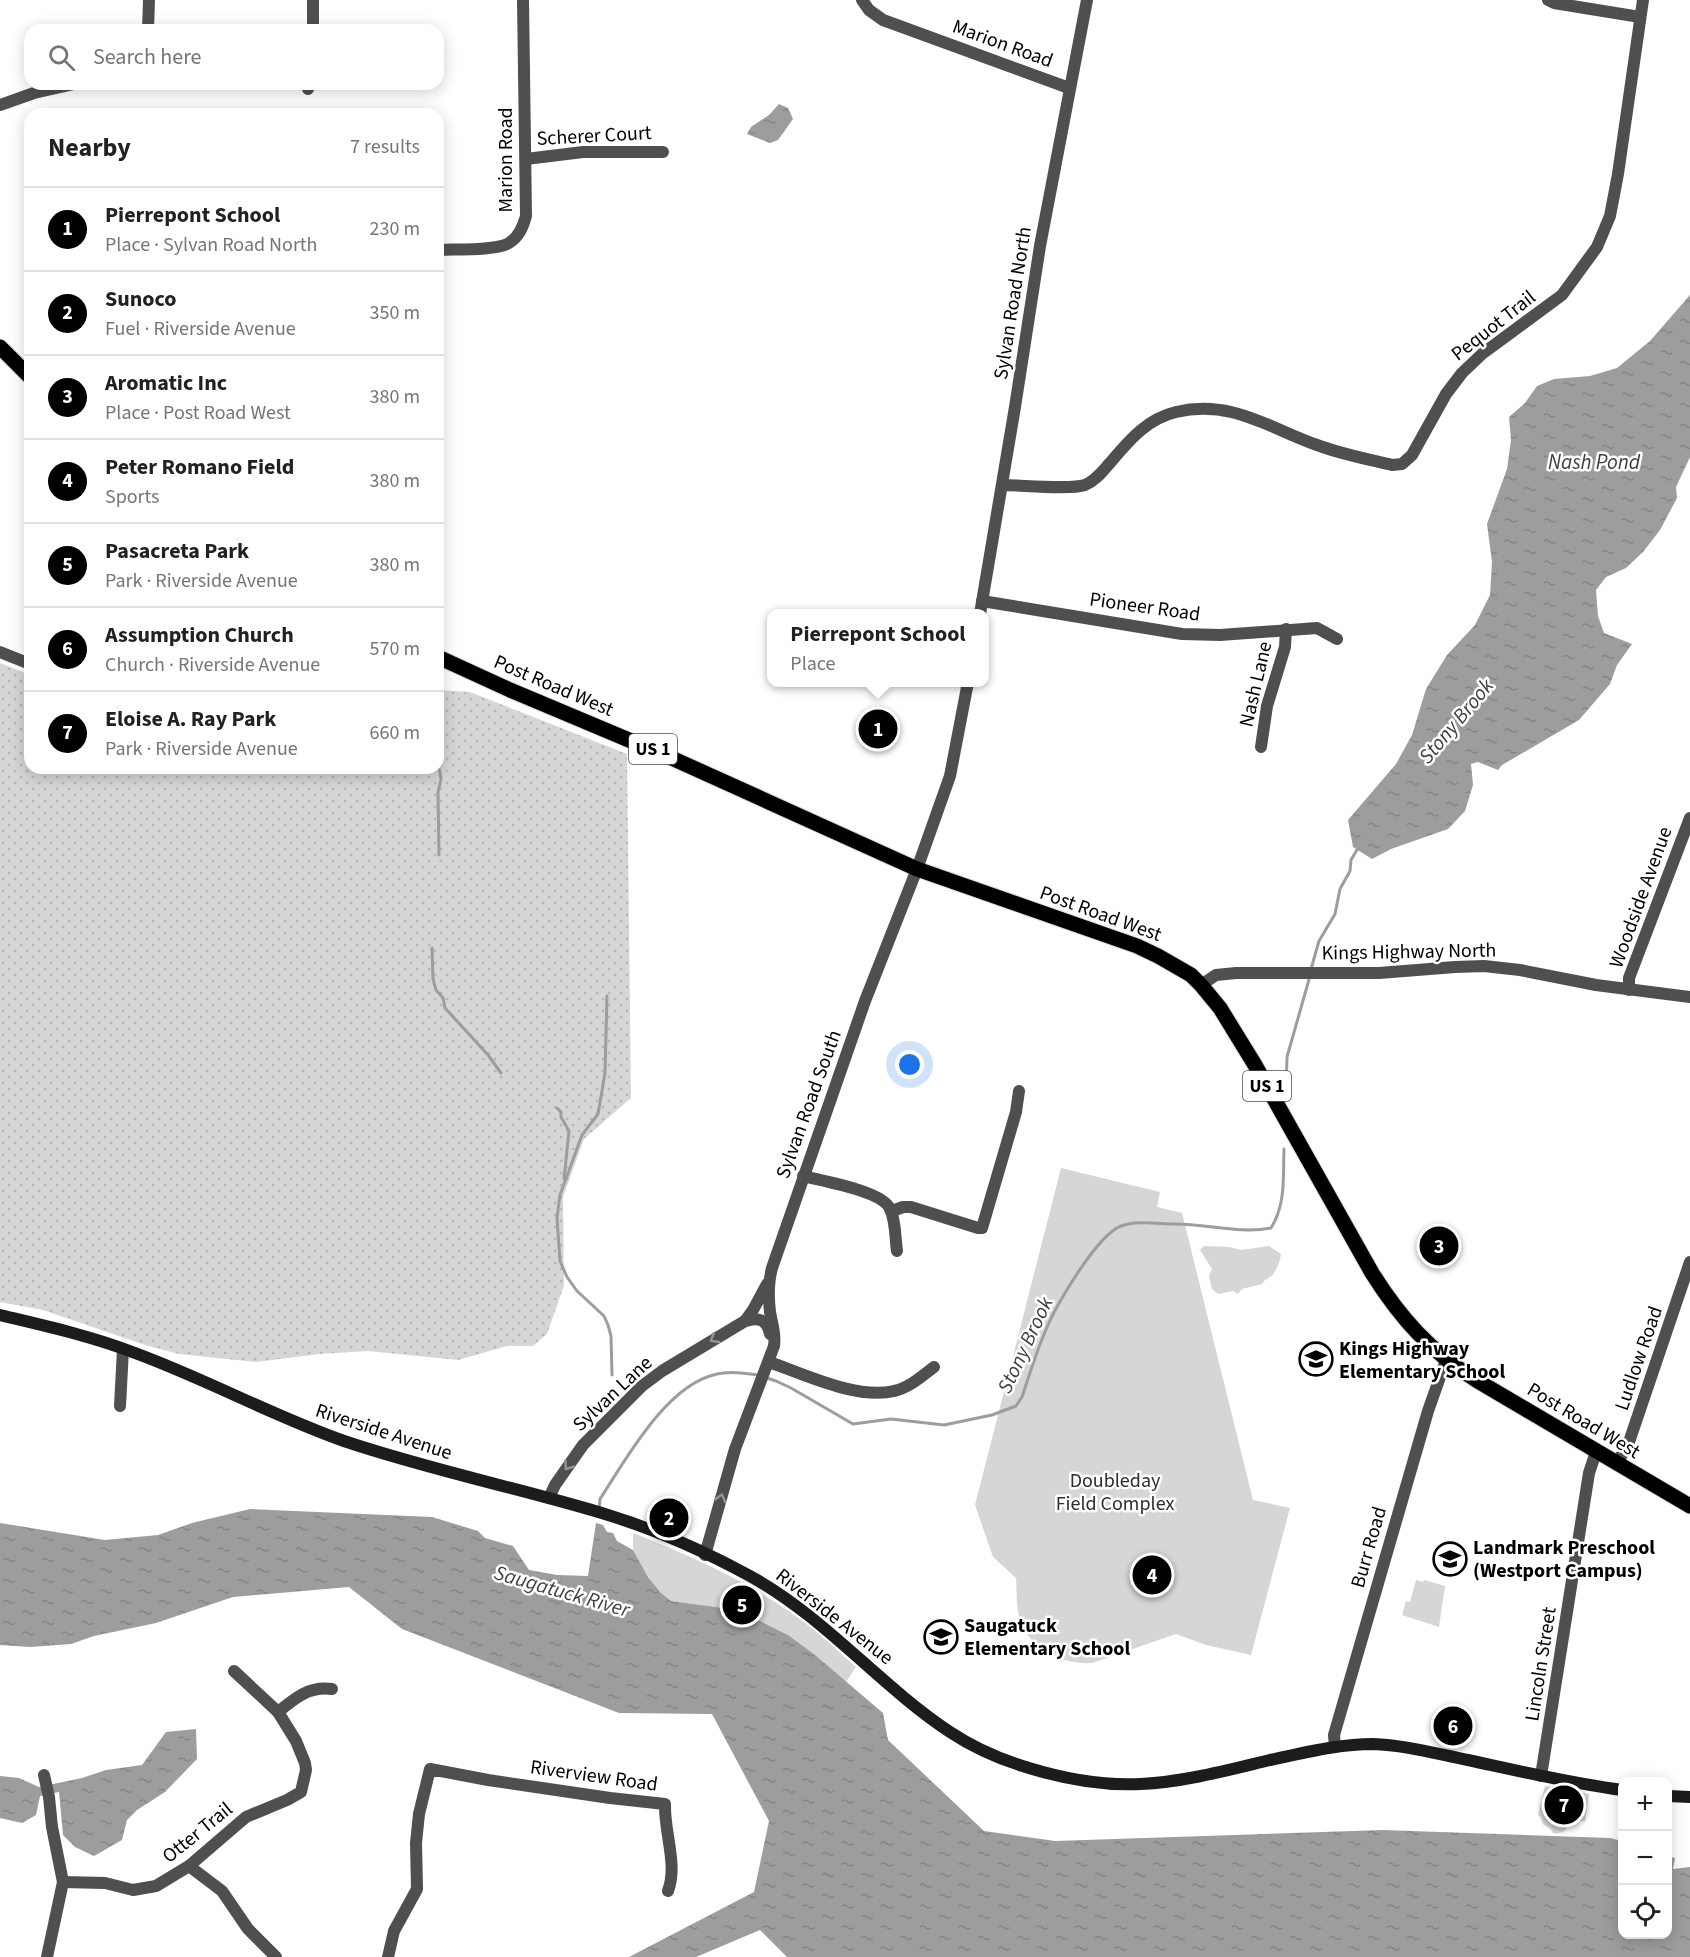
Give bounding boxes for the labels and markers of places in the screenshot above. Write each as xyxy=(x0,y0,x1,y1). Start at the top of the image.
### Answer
pin: 1 xyxy=(858,706,898,752)
pin: 3 xyxy=(1420,1224,1458,1268)
place label: Kings Highway Elementary School xyxy=(1339,1335,1505,1386)
school or university icon: Kings Highway Elementary School xyxy=(1298,1341,1334,1377)
pin: 2 xyxy=(650,1496,688,1540)
place label: Landmark Preschool (Westport Campus) xyxy=(1473,1534,1655,1585)
school or university icon: Landmark Preschool (Westport Campus) xyxy=(1432,1541,1468,1577)
pin: 4 xyxy=(1132,1552,1172,1598)
pin: 5 xyxy=(722,1582,762,1628)
place label: Saugatuck Elementary School xyxy=(964,1612,1130,1663)
school or university icon: Saugatuck Elementary School xyxy=(923,1619,959,1655)
pin: 6 xyxy=(1434,1704,1472,1748)
pin: 7 xyxy=(1544,1782,1584,1828)

